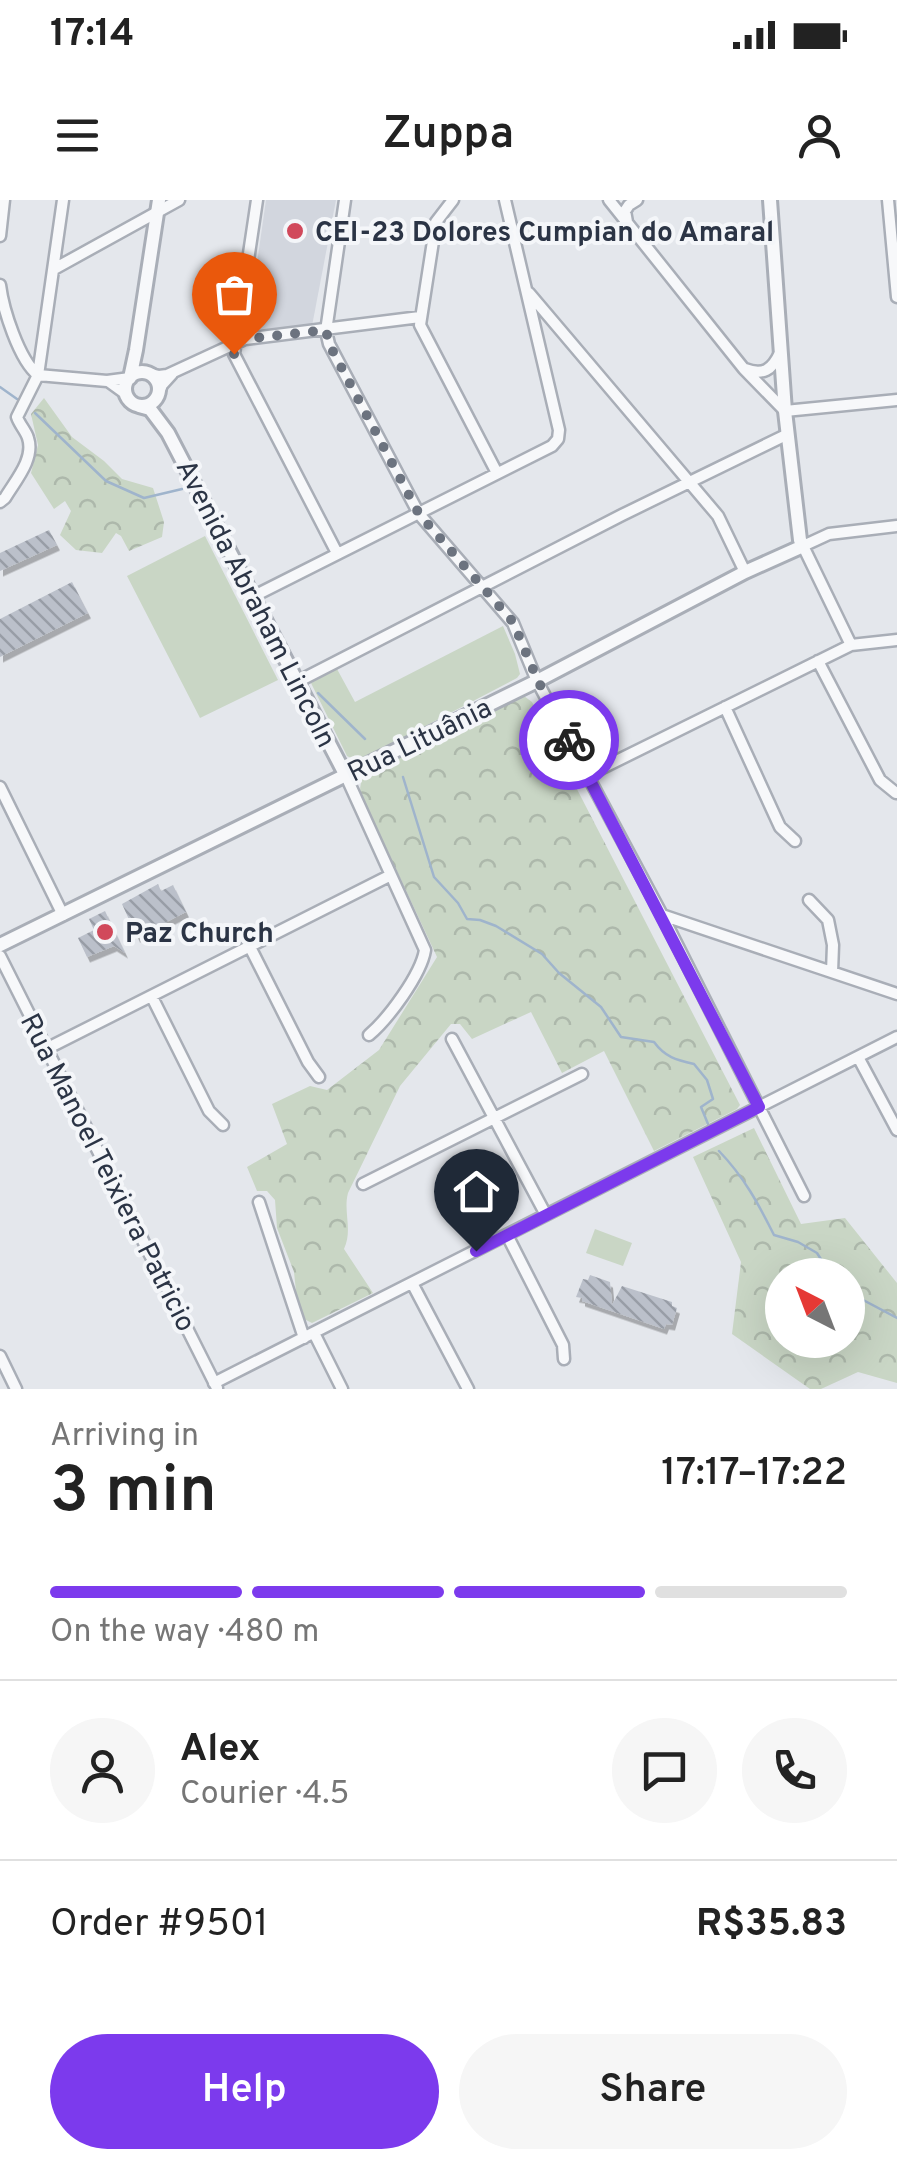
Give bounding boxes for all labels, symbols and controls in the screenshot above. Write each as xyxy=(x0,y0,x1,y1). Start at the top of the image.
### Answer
text: 17:14 xyxy=(50,11,134,60)
text: Zuppa xyxy=(383,107,514,164)
icon: menu xyxy=(50,108,105,163)
icon: person xyxy=(792,108,847,163)
place label: CEI-23 Dolores Cumpian do Amaral xyxy=(315,216,774,252)
marker: CEI-23 Dolores Cumpian do Amaral xyxy=(284,220,306,242)
pin xyxy=(192,252,277,355)
icon: bag xyxy=(207,267,262,322)
street label: Avenida Abraham Lincoln xyxy=(166,454,343,755)
courier xyxy=(519,690,619,790)
street label: Rua Lituânia xyxy=(342,691,498,792)
icon: bike xyxy=(542,713,597,768)
place label: Paz Church xyxy=(125,917,274,953)
marker: Paz Church xyxy=(94,921,116,943)
street label: Rua Manoel Teixiera Patricio xyxy=(10,1008,202,1339)
pin xyxy=(434,1149,519,1252)
icon: home xyxy=(449,1164,504,1219)
north arrow xyxy=(765,1258,865,1358)
map controls xyxy=(765,1258,865,1358)
text: Arriving in xyxy=(50,1417,199,1457)
text: 17:17–17:22 xyxy=(661,1450,847,1499)
text: 3 min xyxy=(50,1453,217,1535)
text: On the way · 480 m xyxy=(50,1613,319,1653)
button: person xyxy=(50,1718,155,1823)
button: chat xyxy=(612,1718,717,1823)
button: phone xyxy=(742,1718,847,1823)
text: Alex xyxy=(180,1726,260,1775)
text: Courier · 4.5 xyxy=(180,1775,349,1815)
text: Order #9501 xyxy=(50,1901,268,1950)
text: R$35.83 xyxy=(696,1901,847,1950)
button: Help xyxy=(50,2034,439,2149)
button: Share xyxy=(459,2034,847,2149)

